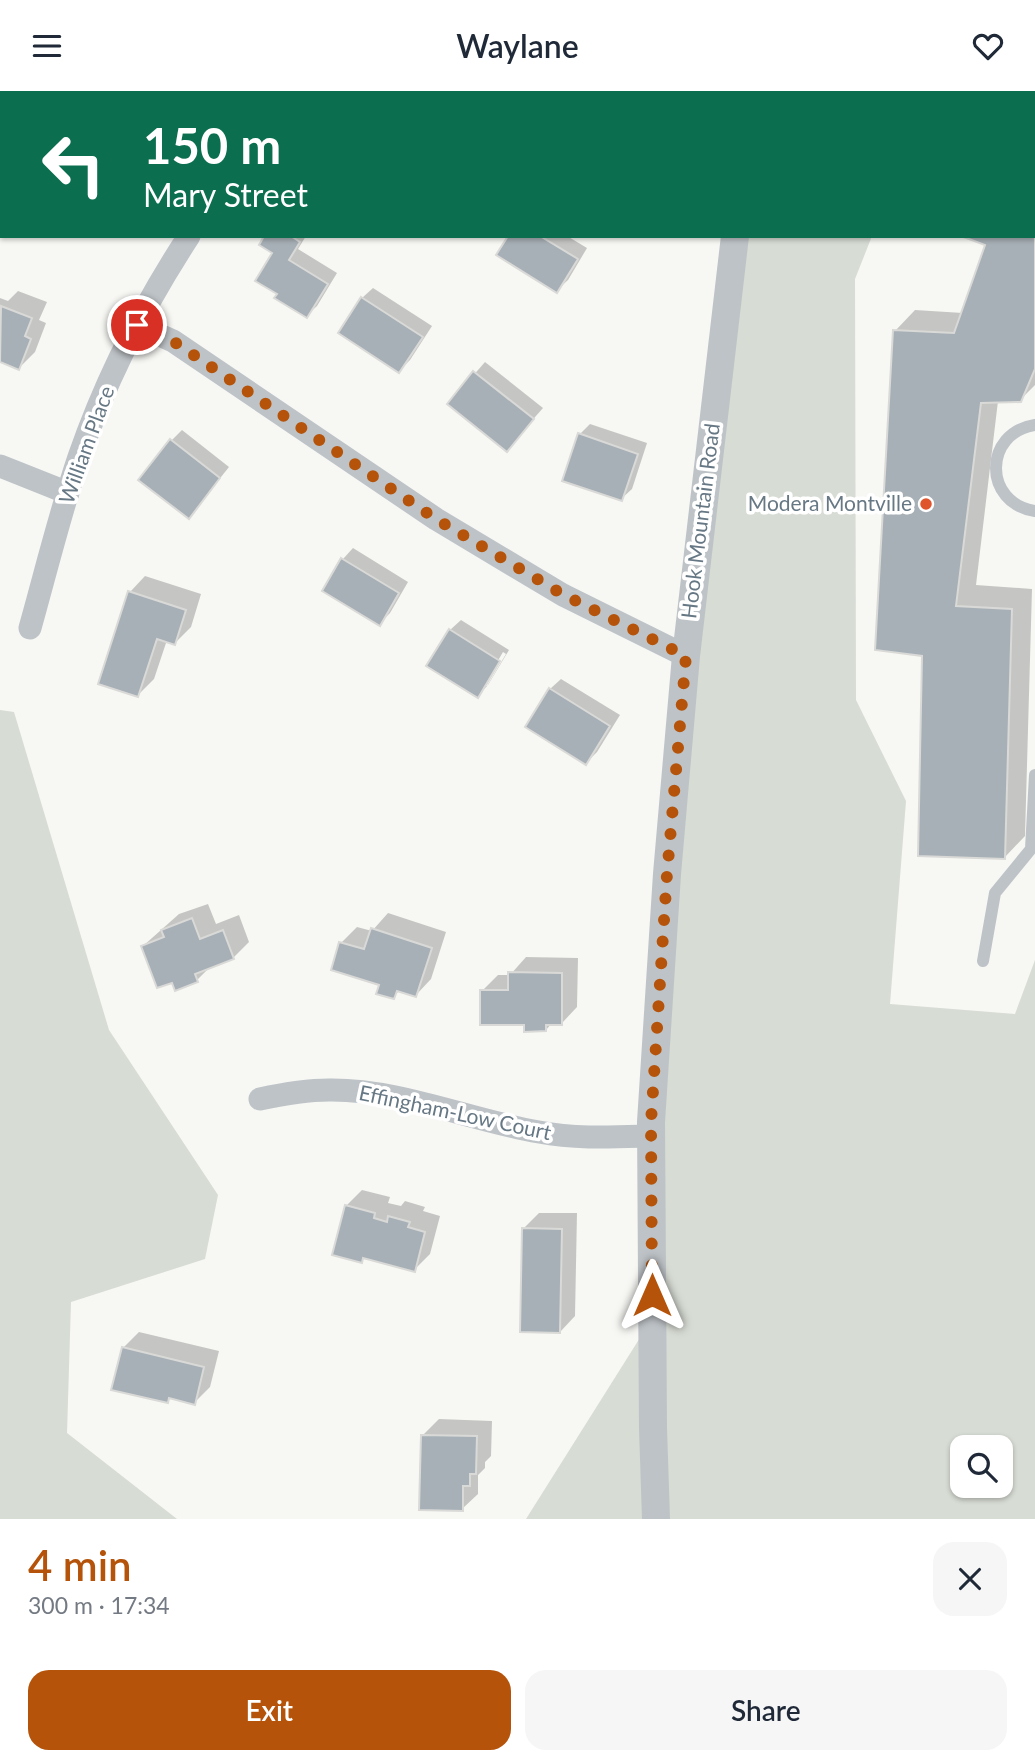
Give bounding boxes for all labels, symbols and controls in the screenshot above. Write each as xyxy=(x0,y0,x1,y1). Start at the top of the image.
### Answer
text: Waylane xyxy=(456,26,579,65)
icon: menu xyxy=(28,27,66,65)
icon: heart xyxy=(969,27,1007,65)
text: 150 m xyxy=(143,116,281,174)
icon: left xyxy=(28,119,119,210)
text: Mary Street xyxy=(143,175,308,214)
pin xyxy=(107,295,167,355)
icon: arrive xyxy=(118,306,156,344)
street label: William Place xyxy=(53,382,118,507)
street label: Hook Mountain Road xyxy=(675,422,724,620)
place label: Modera Montville xyxy=(748,490,912,515)
marker: Modera Montville xyxy=(918,496,934,512)
street label: Effingham-Low Court xyxy=(357,1079,554,1144)
position arrow xyxy=(615,1258,689,1332)
map controls xyxy=(950,1435,1013,1498)
button: search xyxy=(950,1435,1013,1498)
text: 4 min xyxy=(28,1540,132,1590)
button: close xyxy=(933,1542,1007,1616)
text: 300 m · 17:34 xyxy=(28,1591,170,1619)
button: Exit xyxy=(28,1670,511,1750)
button: Share xyxy=(525,1670,1007,1750)

